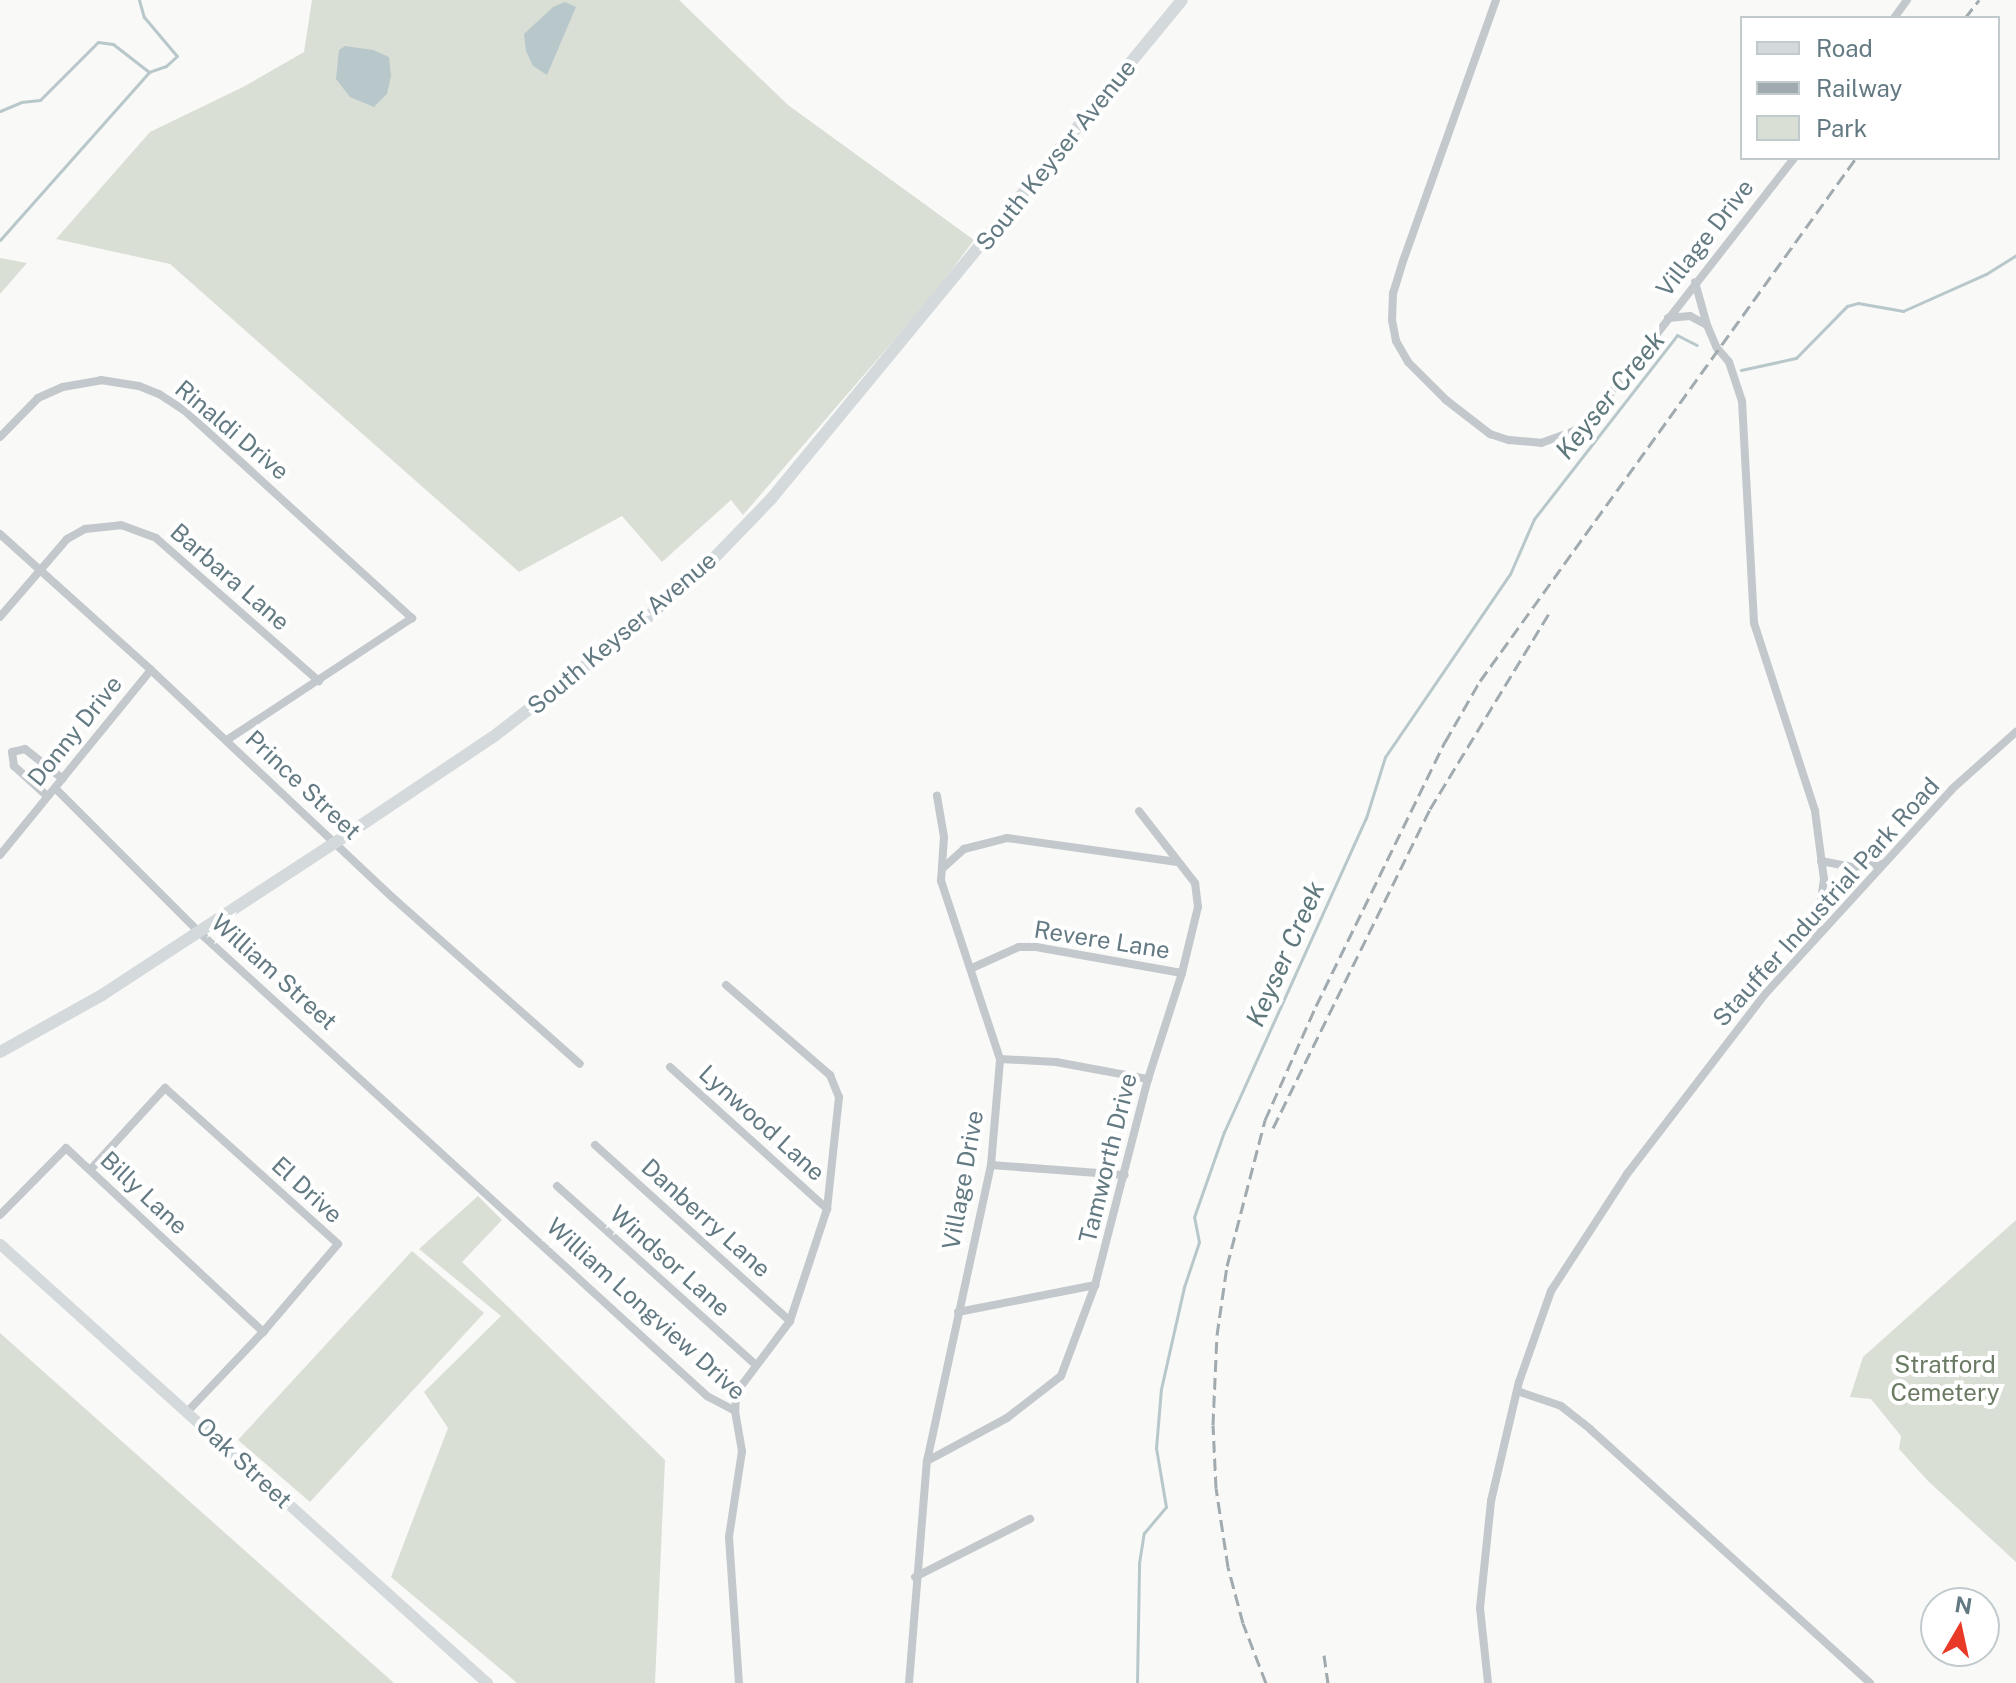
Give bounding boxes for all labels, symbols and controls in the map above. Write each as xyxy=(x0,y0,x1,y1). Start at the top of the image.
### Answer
legend xyxy=(1740,16,2000,160)
text: Road xyxy=(1816,34,1873,62)
street label: South Keyser Avenue xyxy=(970,54,1142,256)
text: Railway xyxy=(1816,74,1902,102)
text: Park xyxy=(1816,114,1867,142)
street label: Village Drive xyxy=(1650,174,1760,302)
water label: Keyser Creek xyxy=(1549,325,1671,465)
street label: Rinaldi Drive xyxy=(169,374,295,486)
street label: Barbara Lane xyxy=(165,517,295,637)
street label: South Keyser Avenue xyxy=(522,546,722,720)
street label: Donny Drive xyxy=(22,670,128,792)
street label: Prince Street xyxy=(239,724,367,846)
street label: Stauffer Industrial Park Road xyxy=(1707,772,1945,1032)
water label: Keyser Creek xyxy=(1239,877,1331,1031)
street label: William Street xyxy=(205,908,343,1036)
street label: Revere Lane xyxy=(1032,915,1172,965)
street label: Lynwood Lane xyxy=(693,1059,831,1187)
street label: Tamworth Drive xyxy=(1073,1070,1143,1246)
street label: Village Drive xyxy=(937,1108,989,1252)
street label: Billy Lane xyxy=(94,1145,194,1241)
street label: El Drive xyxy=(266,1151,348,1229)
street label: Danberry Lane xyxy=(636,1153,776,1283)
street label: Windsor Lane xyxy=(604,1199,736,1323)
street label: William Longview Drive xyxy=(540,1212,752,1406)
park label: Stratford Cemetery xyxy=(1890,1351,2000,1407)
street label: Oak Street xyxy=(190,1412,298,1514)
north arrow xyxy=(1920,1587,2000,1667)
text: N xyxy=(1953,1591,1974,1619)

